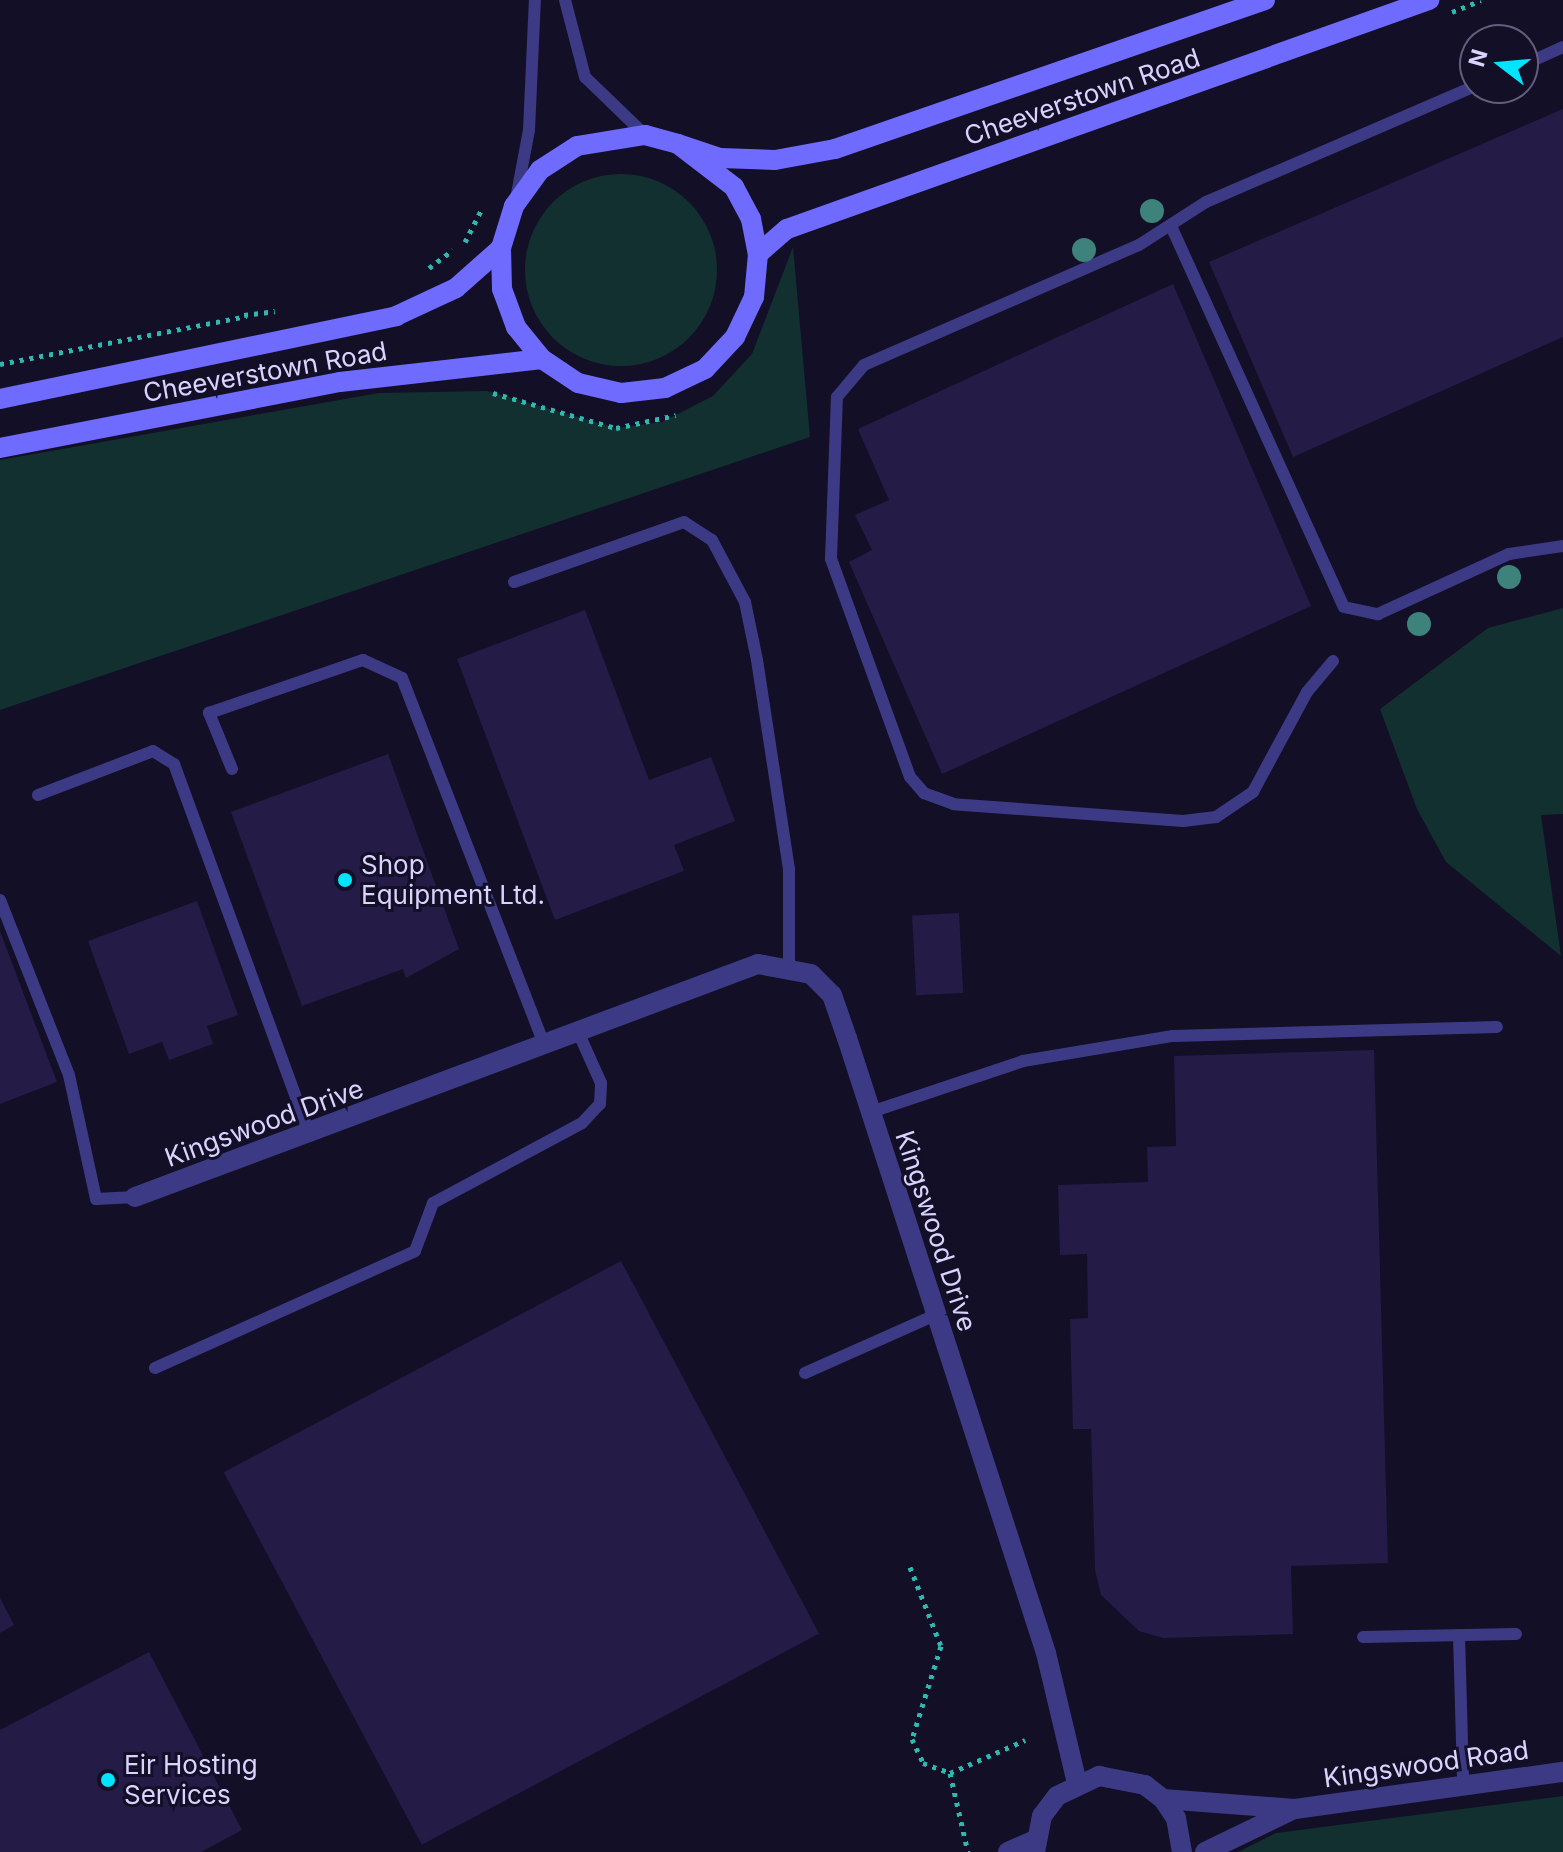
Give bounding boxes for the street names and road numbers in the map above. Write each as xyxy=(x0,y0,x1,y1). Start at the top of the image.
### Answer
street label: Cheeverstown Road xyxy=(960,42,1204,152)
street label: Cheeverstown Road xyxy=(141,335,389,409)
street label: Kingswood Drive xyxy=(160,1073,368,1173)
street label: Kingswood Drive xyxy=(889,1127,983,1335)
street label: Kingswood Road xyxy=(1321,1734,1531,1794)

